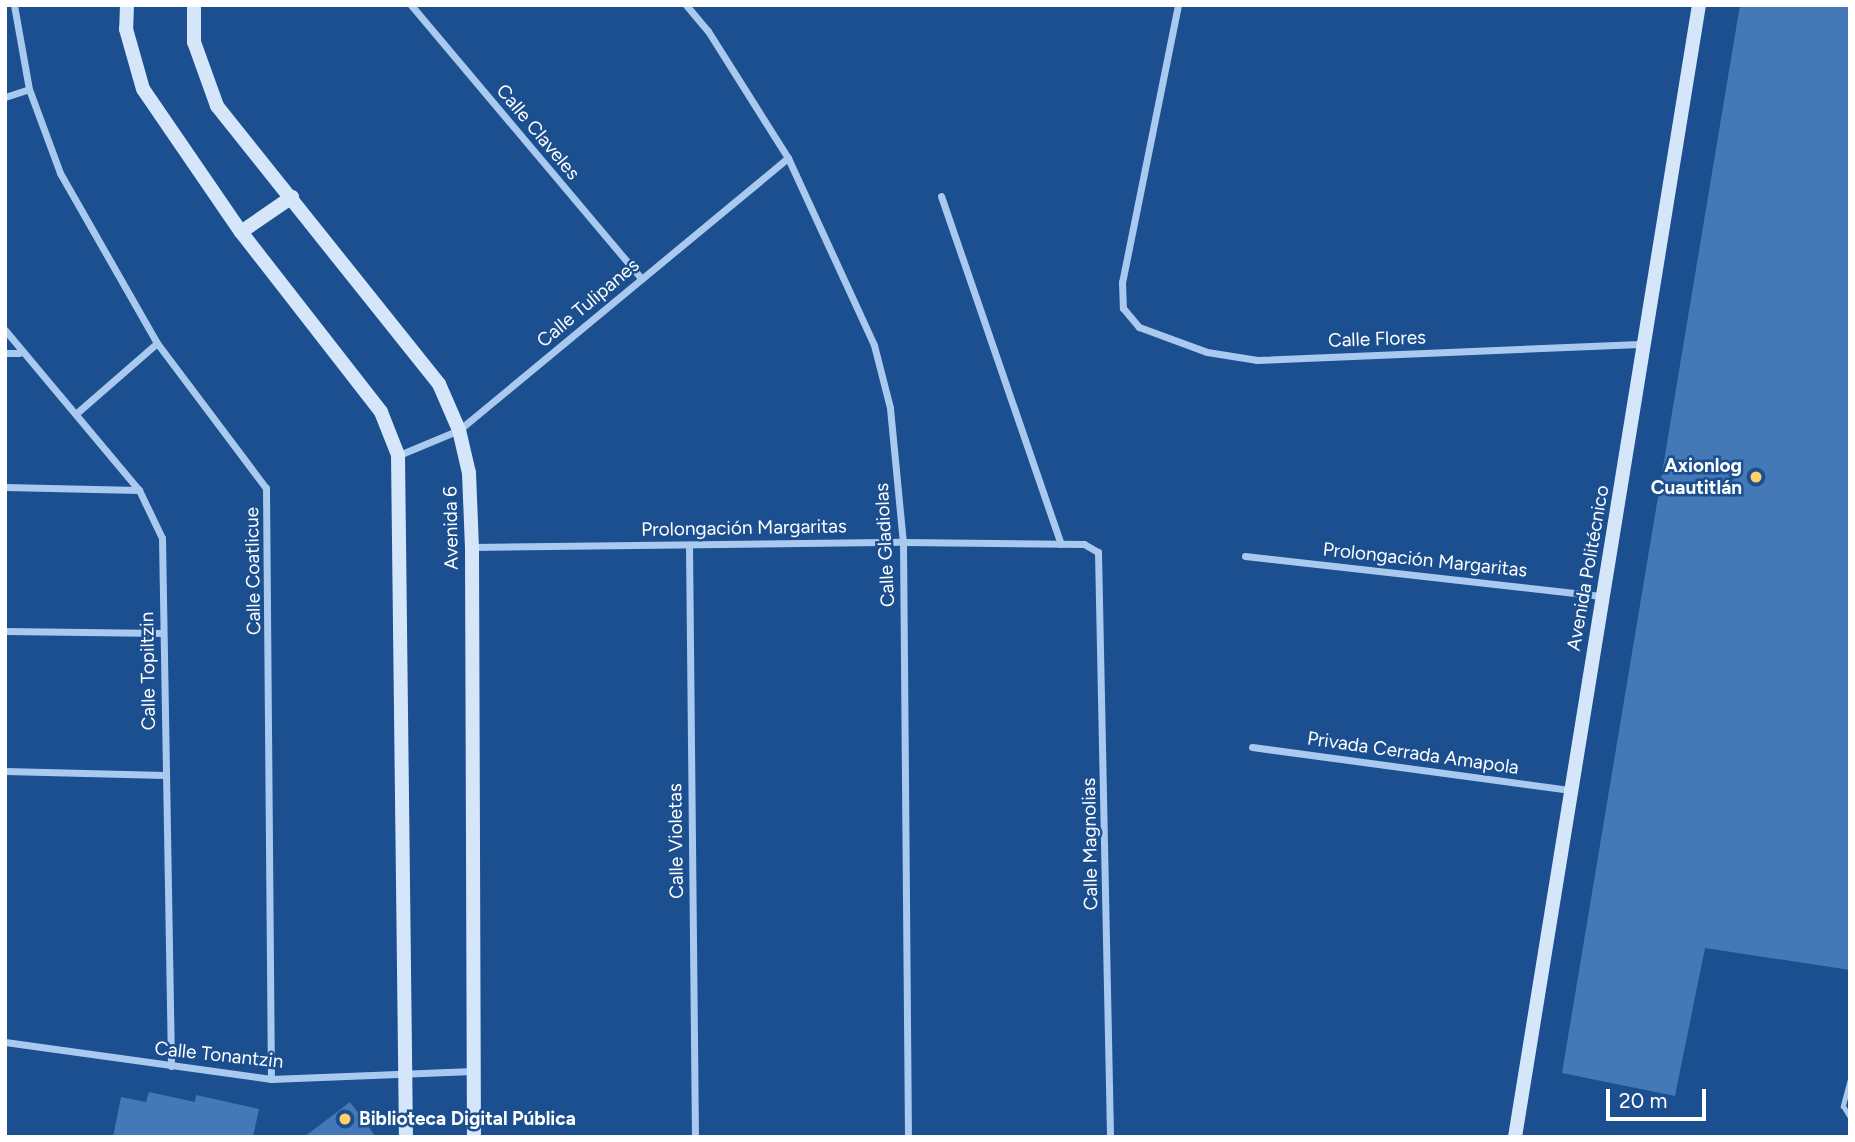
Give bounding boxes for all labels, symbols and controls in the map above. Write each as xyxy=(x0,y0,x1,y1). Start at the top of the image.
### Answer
street label: Calle Claveles xyxy=(491,80,585,184)
street label: Calle Tulipanes xyxy=(532,254,644,352)
street label: Calle Flores xyxy=(1328,326,1426,352)
place label: Axionlog Cuautitlán xyxy=(1651,455,1742,499)
marker: Axionlog Cuautitlán xyxy=(1748,469,1764,485)
street label: Calle Gladiolas xyxy=(870,482,900,608)
street label: Avenida Politécnico xyxy=(1562,483,1614,653)
street label: Avenida 6 xyxy=(439,486,463,570)
street label: Calle Coatlicue xyxy=(240,507,266,635)
street label: Prolongación Margaritas xyxy=(641,515,847,541)
street label: Prolongación Margaritas xyxy=(1322,538,1528,582)
street label: Calle Topiltzin xyxy=(136,612,160,730)
street label: Privada Cerrada Amapola xyxy=(1306,727,1520,779)
street label: Calle Magnolias xyxy=(1077,778,1103,910)
street label: Calle Violetas xyxy=(664,783,688,899)
street label: Calle Tonantzin xyxy=(153,1037,285,1073)
scale bar xyxy=(1610,1076,1710,1120)
text: 20 m xyxy=(1619,1088,1667,1113)
place label: Biblioteca Digital Pública xyxy=(359,1108,576,1130)
marker: Biblioteca Digital Pública xyxy=(337,1111,353,1127)

